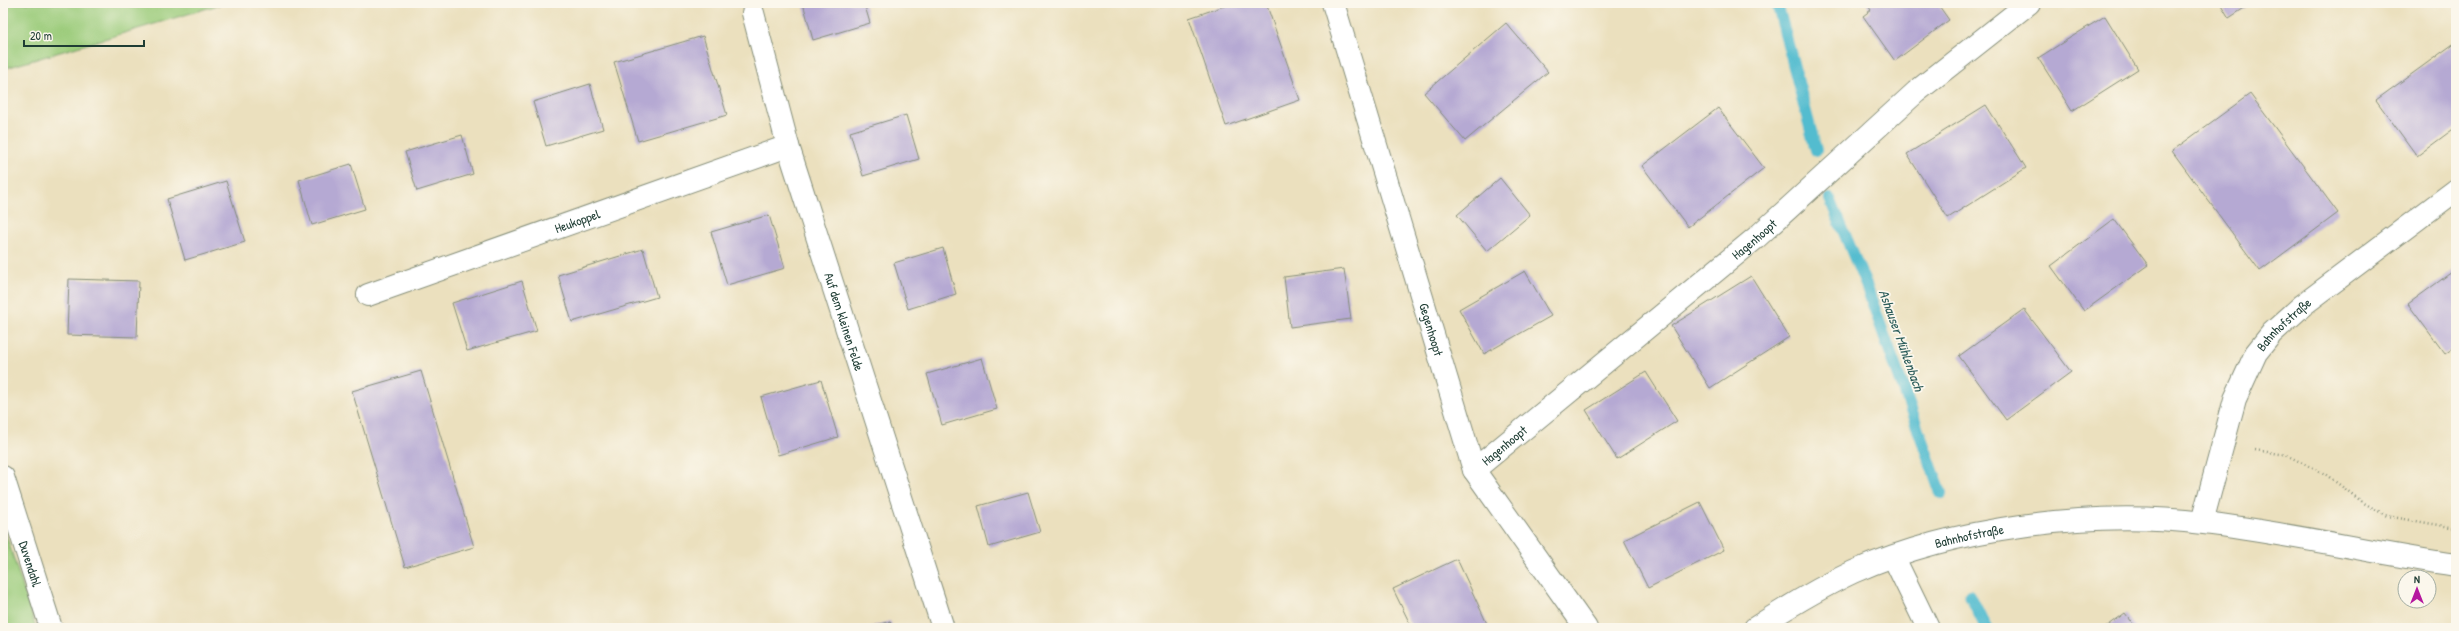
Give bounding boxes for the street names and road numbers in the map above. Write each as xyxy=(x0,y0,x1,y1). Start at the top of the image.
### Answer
street label: Heukoppel xyxy=(552,204,603,237)
street label: Hagenhoopt xyxy=(1728,214,1781,263)
street label: Auf dem kleinen Felde xyxy=(820,270,869,373)
street label: Bahnhofstraße xyxy=(2252,293,2315,355)
street label: Gegenhoopt xyxy=(1415,301,1448,359)
street label: Hagenhoopt xyxy=(1478,421,1531,469)
street label: Bahnhofstraße xyxy=(1933,520,2005,552)
street label: Duvendahl xyxy=(15,539,46,589)

